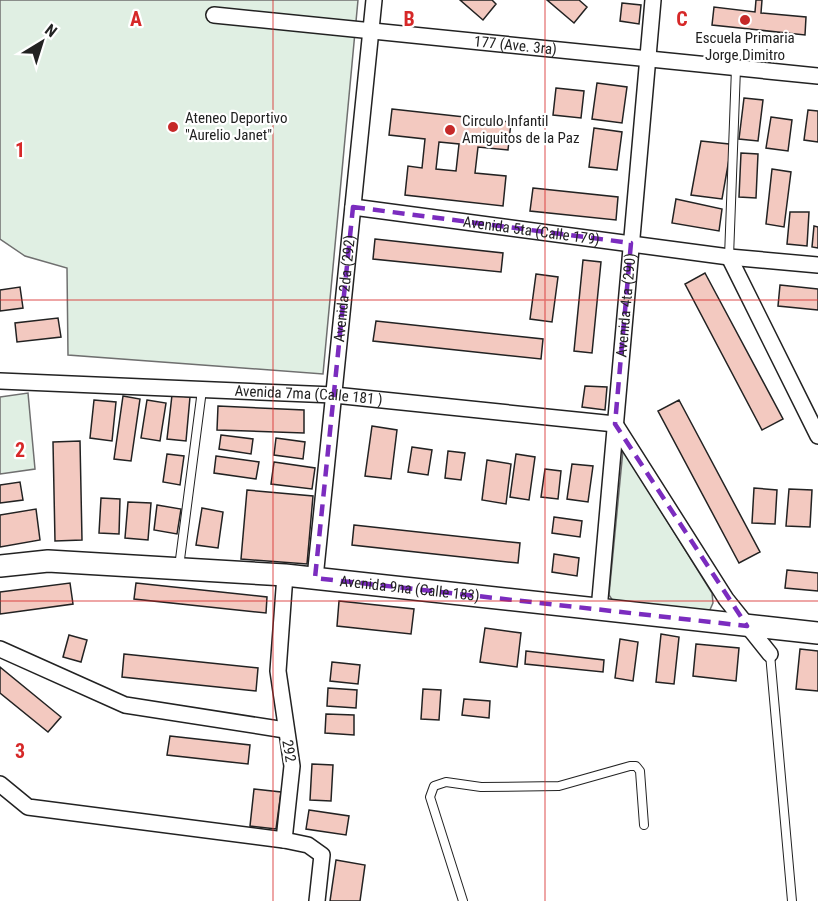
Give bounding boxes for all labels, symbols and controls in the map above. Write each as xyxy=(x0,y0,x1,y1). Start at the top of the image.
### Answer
text: A xyxy=(130,7,142,31)
text: B xyxy=(403,7,415,31)
text: C xyxy=(676,7,688,31)
north arrow xyxy=(12,12,72,72)
marker: Escuela Primaria Jorge Dimitro xyxy=(738,13,752,27)
text: N xyxy=(41,20,61,41)
place label: Escuela Primaria Jorge Dimitro xyxy=(695,29,795,64)
street label: 177 (Ave. 3ra) xyxy=(473,32,558,59)
place label: Ateneo Deportivo "Aurelio Janet" xyxy=(185,109,287,144)
place label: Circulo Infantil Amiguitos de la Paz xyxy=(462,112,580,147)
marker: Ateneo Deportivo "Aurelio Janet" xyxy=(166,120,180,134)
marker: Circulo Infantil Amiguitos de la Paz xyxy=(443,123,457,137)
text: 1 xyxy=(15,138,25,162)
street label: Avenida 5ta (Calle 179) xyxy=(462,213,601,249)
street label: Avenida 2da (292) xyxy=(330,234,359,343)
street label: Avenida 4ta (290) xyxy=(612,252,640,358)
street label: Avenida 7ma (Calle 181 ) xyxy=(234,382,383,409)
text: 2 xyxy=(15,438,25,462)
street label: Avenida 9na (Calle 183) xyxy=(339,572,480,605)
text: 3 xyxy=(15,739,25,763)
street label: 292 xyxy=(278,739,300,763)

